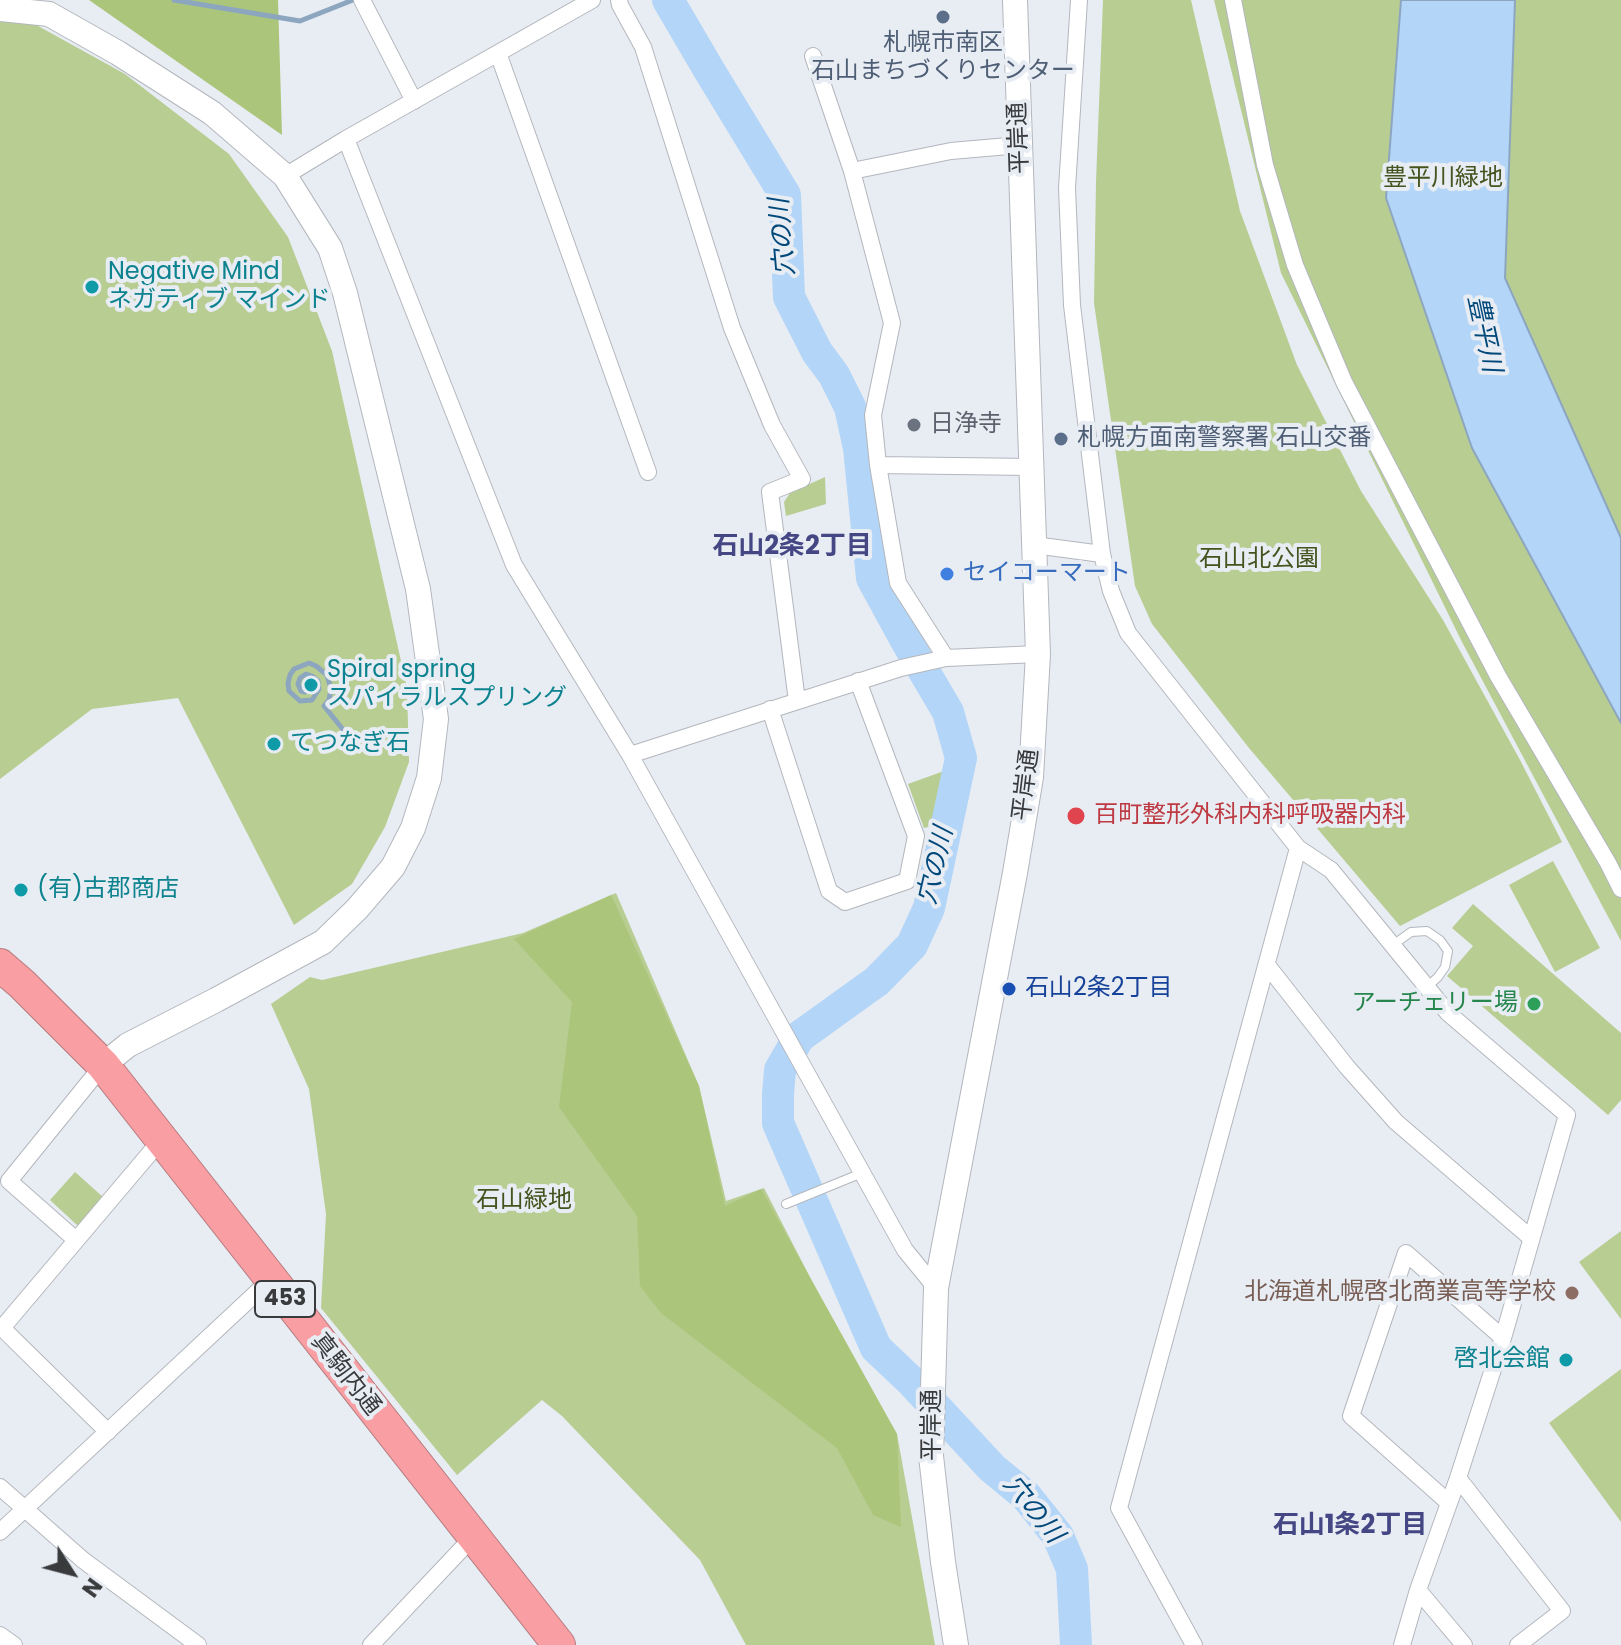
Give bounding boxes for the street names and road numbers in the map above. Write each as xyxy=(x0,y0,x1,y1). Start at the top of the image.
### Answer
street label: 平岸通 xyxy=(1004,102,1036,174)
street label: 平岸通 xyxy=(1008,748,1046,822)
road number: 453 xyxy=(255,1281,315,1317)
street label: 真駒内通 xyxy=(304,1328,386,1422)
street label: 平岸通 xyxy=(919,1389,947,1461)

